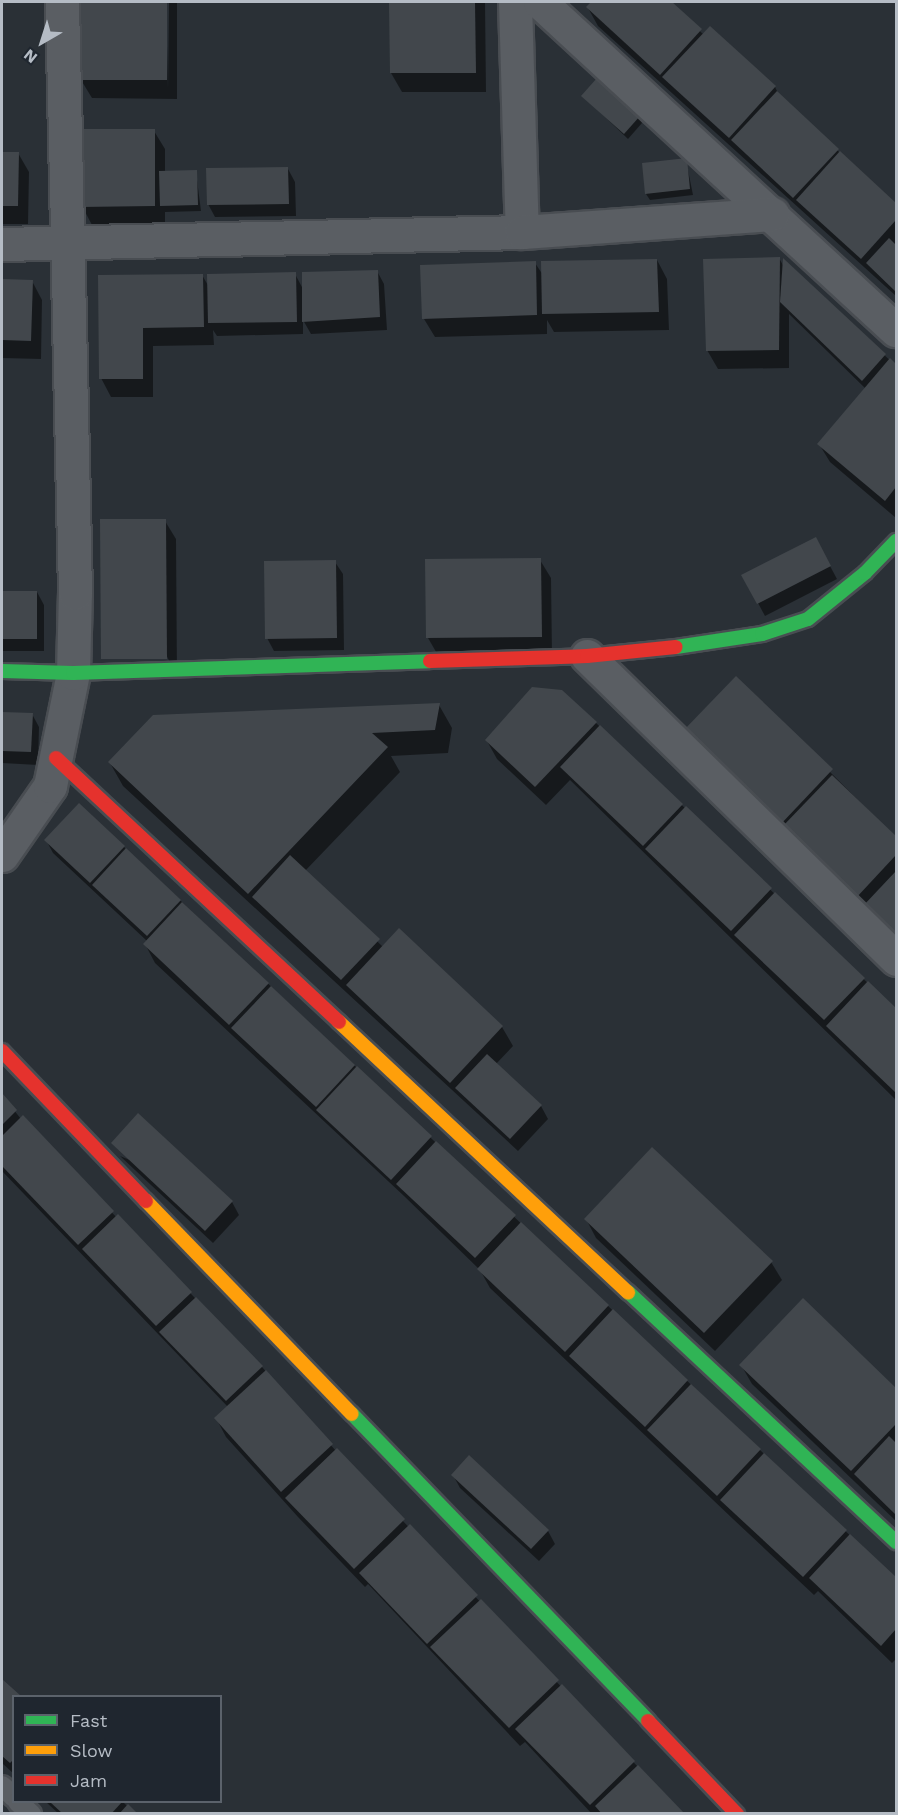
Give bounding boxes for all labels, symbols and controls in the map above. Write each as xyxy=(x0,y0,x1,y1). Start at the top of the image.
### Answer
north arrow xyxy=(12,12,72,72)
text: N xyxy=(20,45,41,67)
legend xyxy=(12,1695,222,1803)
text: Fast xyxy=(70,1710,107,1731)
text: Slow xyxy=(70,1740,113,1761)
text: Jam xyxy=(70,1770,107,1791)

